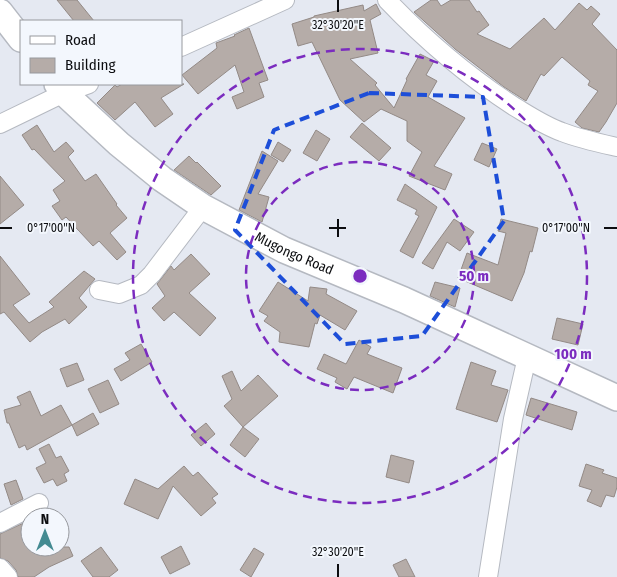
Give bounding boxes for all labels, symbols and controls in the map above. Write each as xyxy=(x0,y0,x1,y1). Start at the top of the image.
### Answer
text: 32°30'20"E xyxy=(312,18,364,32)
legend xyxy=(20,20,182,85)
text: Road xyxy=(65,31,96,49)
text: Building xyxy=(65,56,116,74)
text: 0°17'00"N xyxy=(27,221,75,235)
text: 0°17'00"N xyxy=(542,221,590,235)
street label: Mugongo Road xyxy=(252,228,336,278)
centre of rings xyxy=(351,267,369,285)
text: 50 m xyxy=(459,267,489,285)
text: 100 m xyxy=(554,345,592,363)
north arrow xyxy=(20,507,70,557)
text: N xyxy=(41,511,49,528)
text: 32°30'20"E xyxy=(312,545,364,559)

